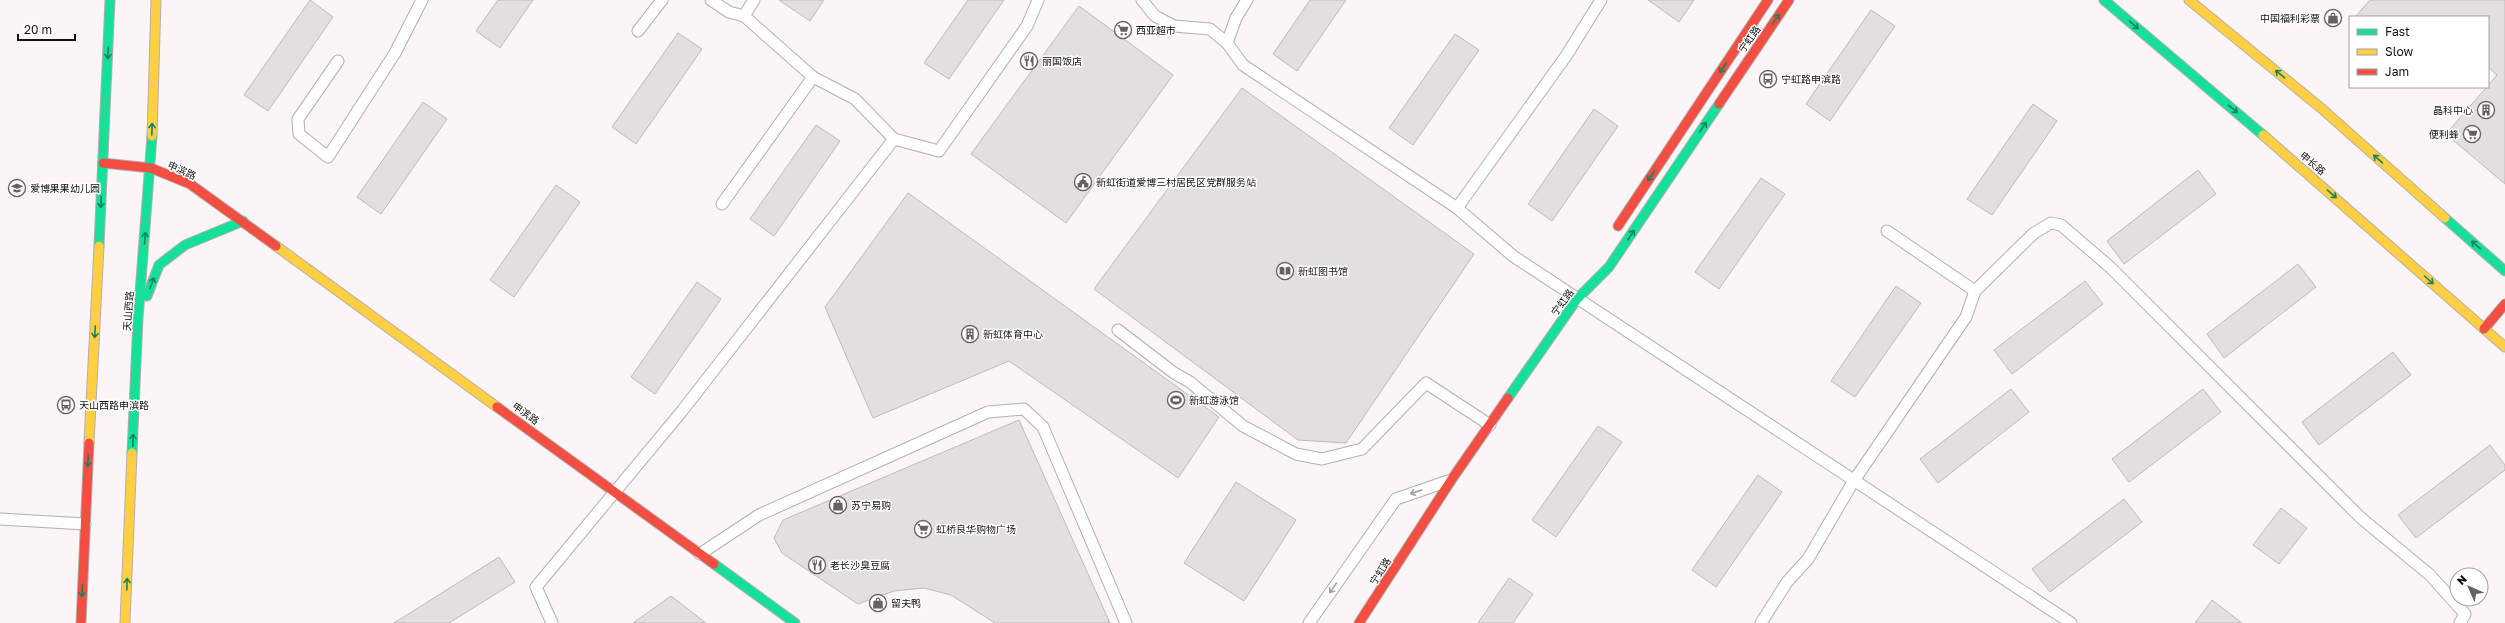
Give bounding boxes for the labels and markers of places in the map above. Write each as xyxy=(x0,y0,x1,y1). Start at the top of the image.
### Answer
shop icon: 中国福利彩票 xyxy=(2323,8,2343,28)
place label: 中国福利彩票 xyxy=(2260,12,2320,24)
supermarket icon: 西亚超市 xyxy=(1113,20,1133,40)
place label: 西亚超市 xyxy=(1136,24,1176,36)
restaurant icon: 丽国饭店 xyxy=(1019,51,1039,71)
place label: 丽国饭店 xyxy=(1042,55,1082,67)
bus stop icon: 宁虹路申滨路 xyxy=(1758,69,1778,89)
place label: 宁虹路申滨路 xyxy=(1781,73,1841,85)
building icon: 晶科中心 xyxy=(2476,100,2496,120)
place label: 晶科中心 xyxy=(2433,104,2473,116)
supermarket icon: 便利蜂 xyxy=(2462,124,2482,144)
place label: 便利蜂 xyxy=(2429,128,2459,140)
public building icon: 新虹街道爱博三村居民区党群服务站 xyxy=(1073,172,1093,192)
place label: 新虹街道爱博三村居民区党群服务站 xyxy=(1096,176,1256,188)
school or university icon: 爱博果果幼儿园 xyxy=(7,178,27,198)
place label: 爱博果果幼儿园 xyxy=(30,182,100,194)
library icon: 新虹图书馆 xyxy=(1275,261,1295,281)
place label: 新虹图书馆 xyxy=(1298,265,1348,277)
building icon: 新虹体育中心 xyxy=(960,324,980,344)
place label: 新虹体育中心 xyxy=(983,328,1043,340)
sports icon: 新虹游泳馆 xyxy=(1166,390,1186,410)
place label: 新虹游泳馆 xyxy=(1189,394,1239,406)
bus stop icon: 天山西路申滨路 xyxy=(56,395,76,415)
place label: 天山西路申滨路 xyxy=(79,399,149,411)
shop icon: 苏宁易购 xyxy=(828,495,848,515)
place label: 苏宁易购 xyxy=(851,499,891,511)
supermarket icon: 虹桥良华购物广场 xyxy=(913,519,933,539)
place label: 虹桥良华购物广场 xyxy=(936,523,1016,535)
restaurant icon: 老长沙臭豆腐 xyxy=(807,555,827,575)
place label: 老长沙臭豆腐 xyxy=(830,559,890,571)
shop icon: 留夫鸭 xyxy=(868,593,888,613)
place label: 留夫鸭 xyxy=(891,597,921,609)

